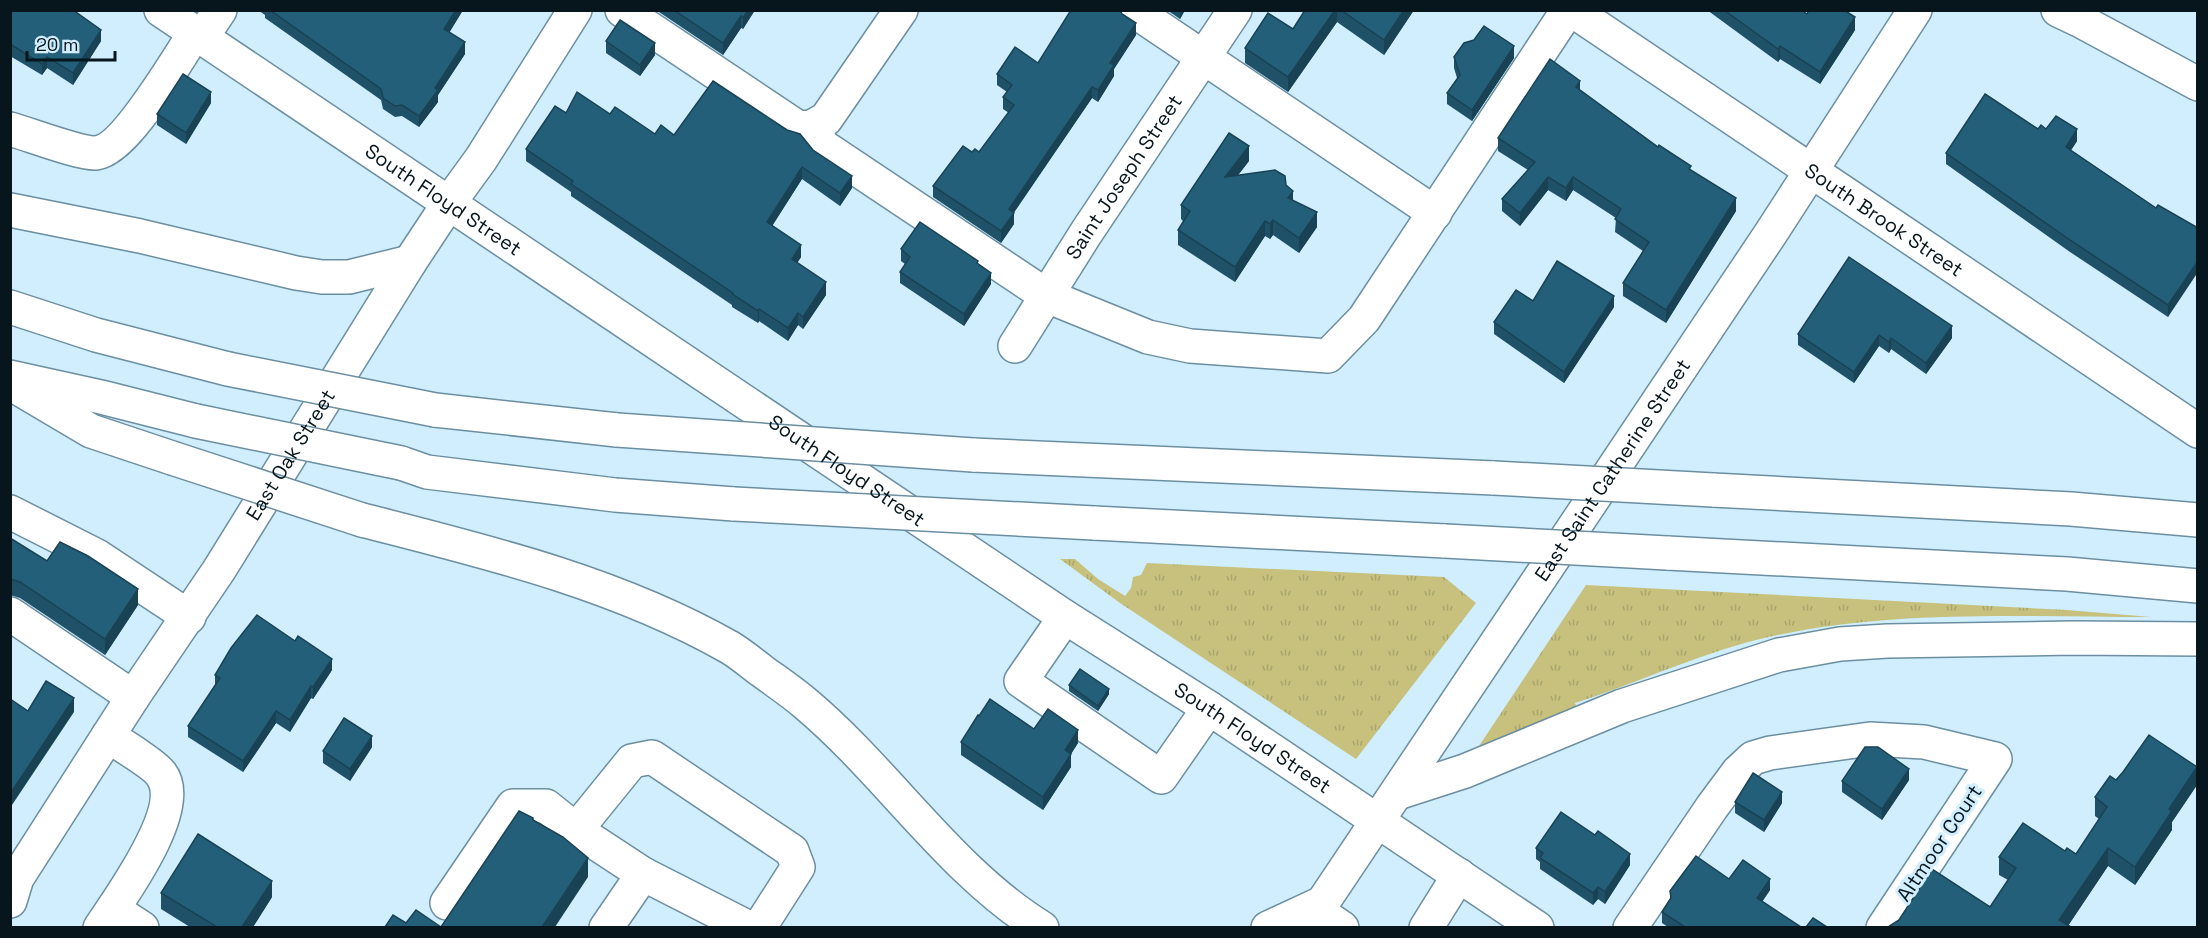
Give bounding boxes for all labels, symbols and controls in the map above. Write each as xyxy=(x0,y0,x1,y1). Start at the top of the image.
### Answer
scale bar xyxy=(27,24,116,62)
text: 20 m xyxy=(36,33,79,56)
street label: Saint Joseph Street xyxy=(1060,90,1188,264)
street label: South Floyd Street xyxy=(360,138,526,261)
street label: South Brook Street xyxy=(1800,157,1968,282)
street label: East Saint Catherine Street xyxy=(1529,354,1696,586)
street label: East Oak Street xyxy=(240,384,341,525)
street label: South Floyd Street xyxy=(764,409,930,532)
street label: South Floyd Street xyxy=(1169,676,1336,799)
street label: Altmoor Court xyxy=(1890,780,1988,906)

